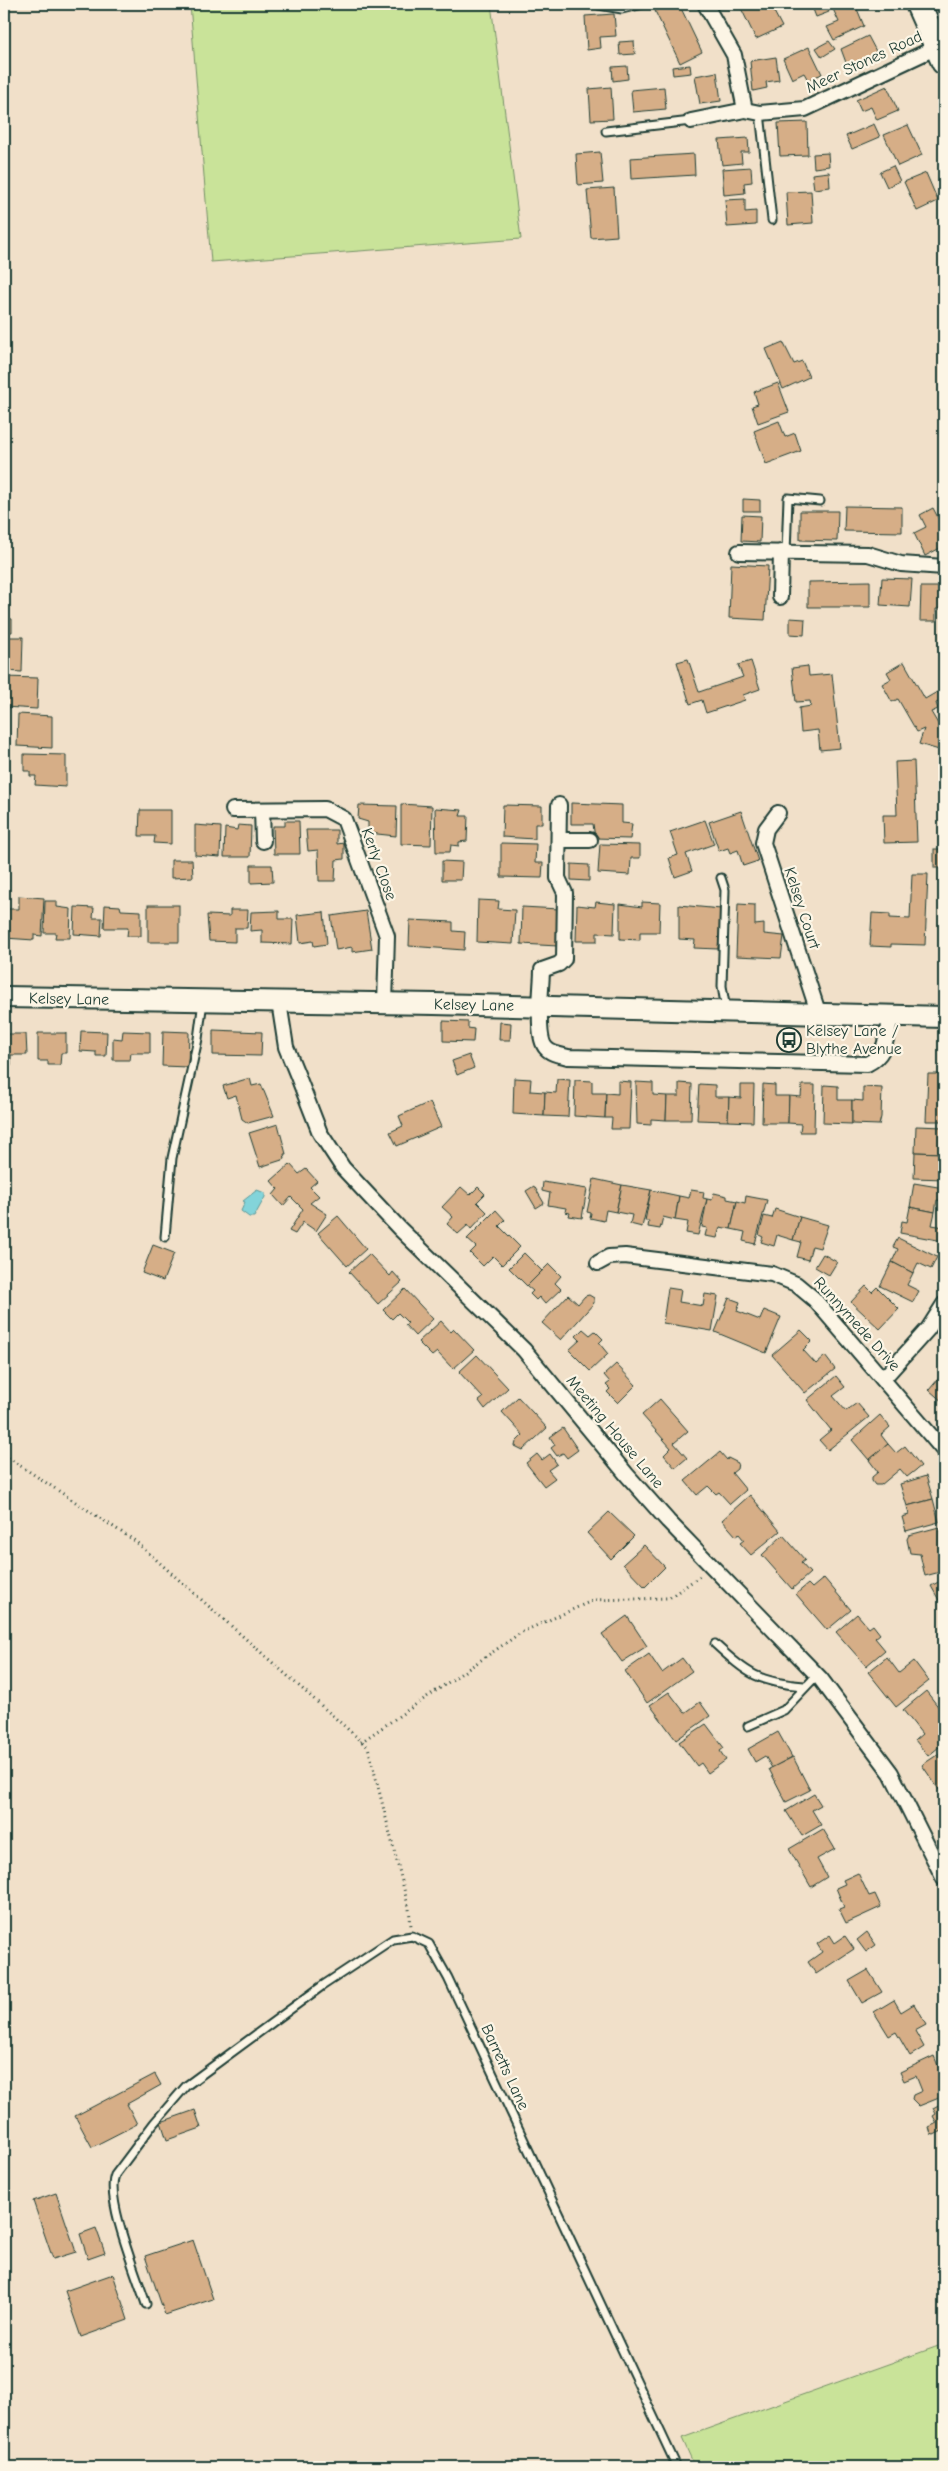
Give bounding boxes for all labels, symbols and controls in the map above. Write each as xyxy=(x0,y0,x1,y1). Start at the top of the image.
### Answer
street label: Meer Stones Road xyxy=(803,27,925,97)
street label: Kerly Close xyxy=(358,825,400,903)
street label: Kelsey Court xyxy=(780,865,824,952)
street label: Kelsey Lane xyxy=(29,989,109,1009)
street label: Kelsey Lane xyxy=(434,995,514,1015)
place label: Kelsey Lane / Blythe Avenue xyxy=(806,1022,902,1058)
bus stop icon: Kelsey Lane / Blythe Avenue xyxy=(776,1027,802,1053)
street label: Runnymede Drive xyxy=(810,1273,904,1375)
street label: Meeting House Lane xyxy=(563,1372,667,1492)
street label: Barretts Lane xyxy=(477,2021,533,2113)

